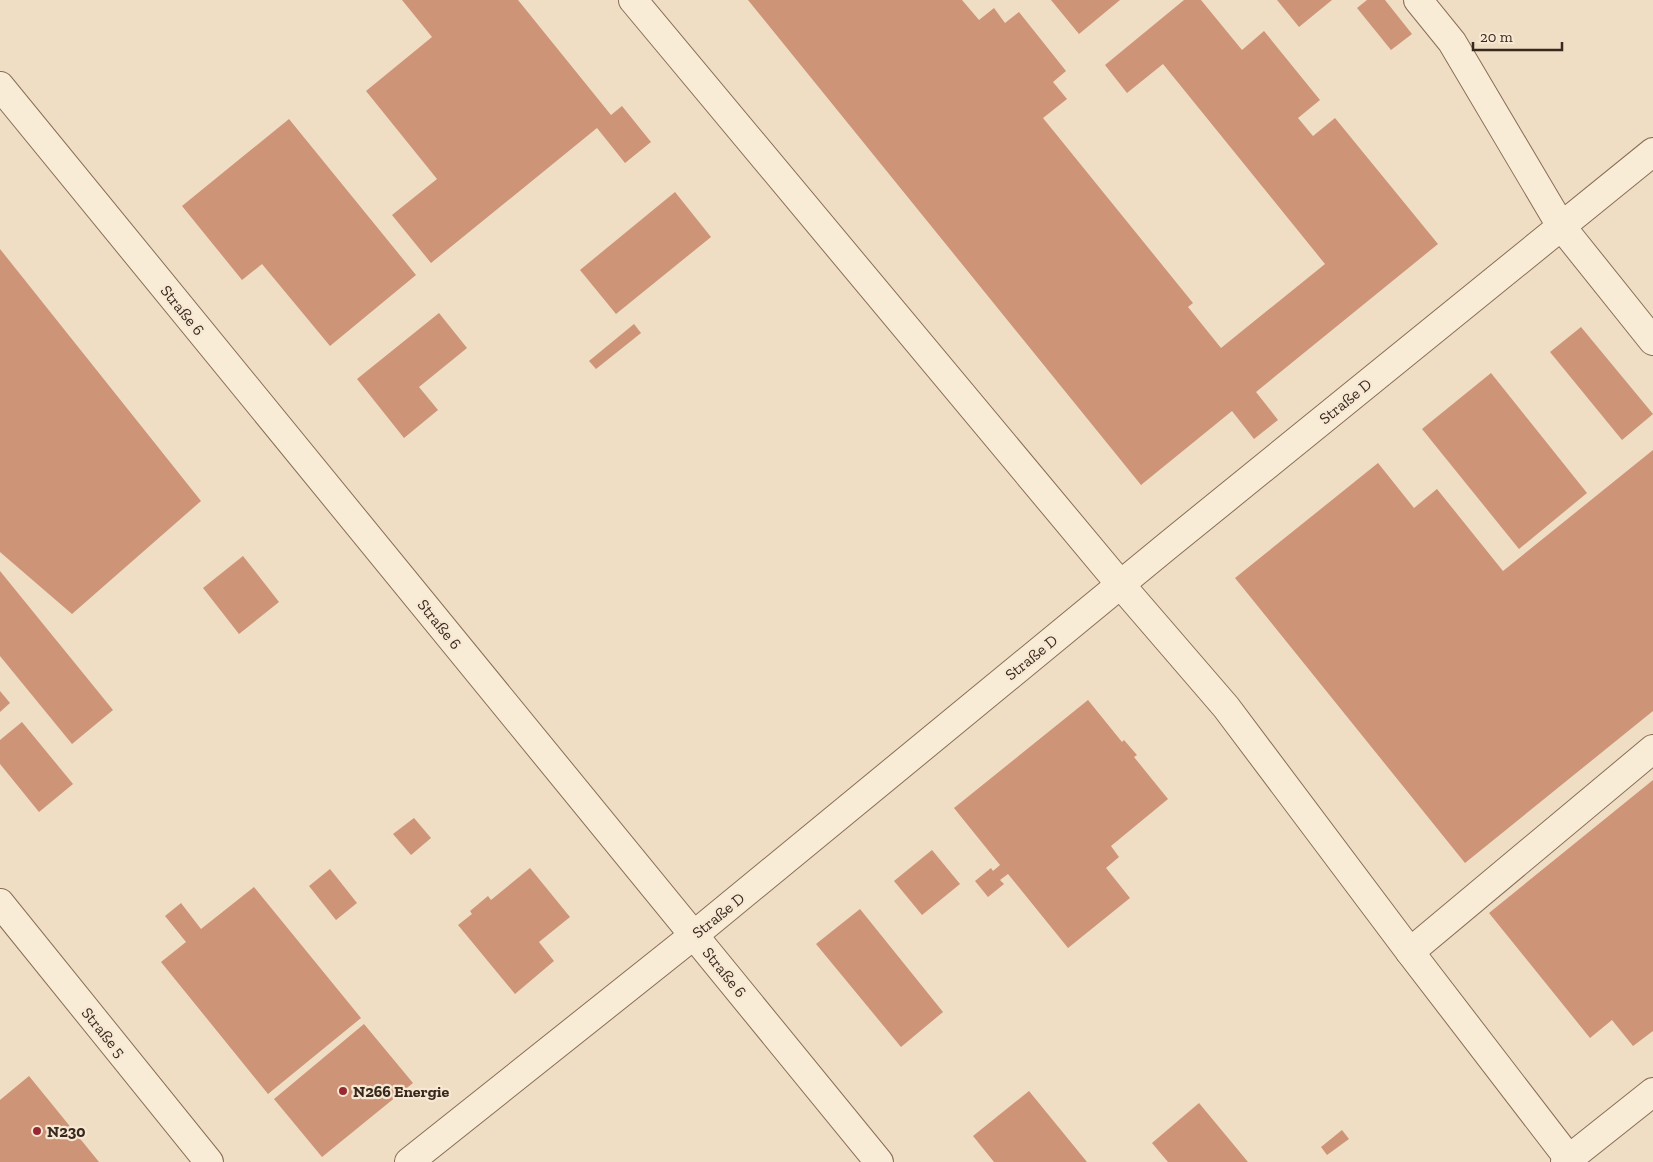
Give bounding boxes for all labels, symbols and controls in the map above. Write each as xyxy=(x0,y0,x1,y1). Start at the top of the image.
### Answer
scale bar xyxy=(1473,20,1562,52)
text: 20 m xyxy=(1480,28,1513,46)
street label: Straße 6 xyxy=(157,281,209,339)
street label: Straße D xyxy=(1315,375,1375,428)
street label: Straße 6 xyxy=(414,595,466,653)
street label: Straße D xyxy=(1001,631,1061,684)
street label: Straße D xyxy=(688,889,748,942)
street label: Straße 6 xyxy=(699,943,751,1001)
street label: Straße 5 xyxy=(78,1004,129,1061)
place label: N266 Energie xyxy=(353,1082,450,1101)
marker: N266 Energie xyxy=(337,1085,349,1097)
place label: N230 xyxy=(47,1122,86,1141)
marker: N230 xyxy=(31,1125,43,1137)

